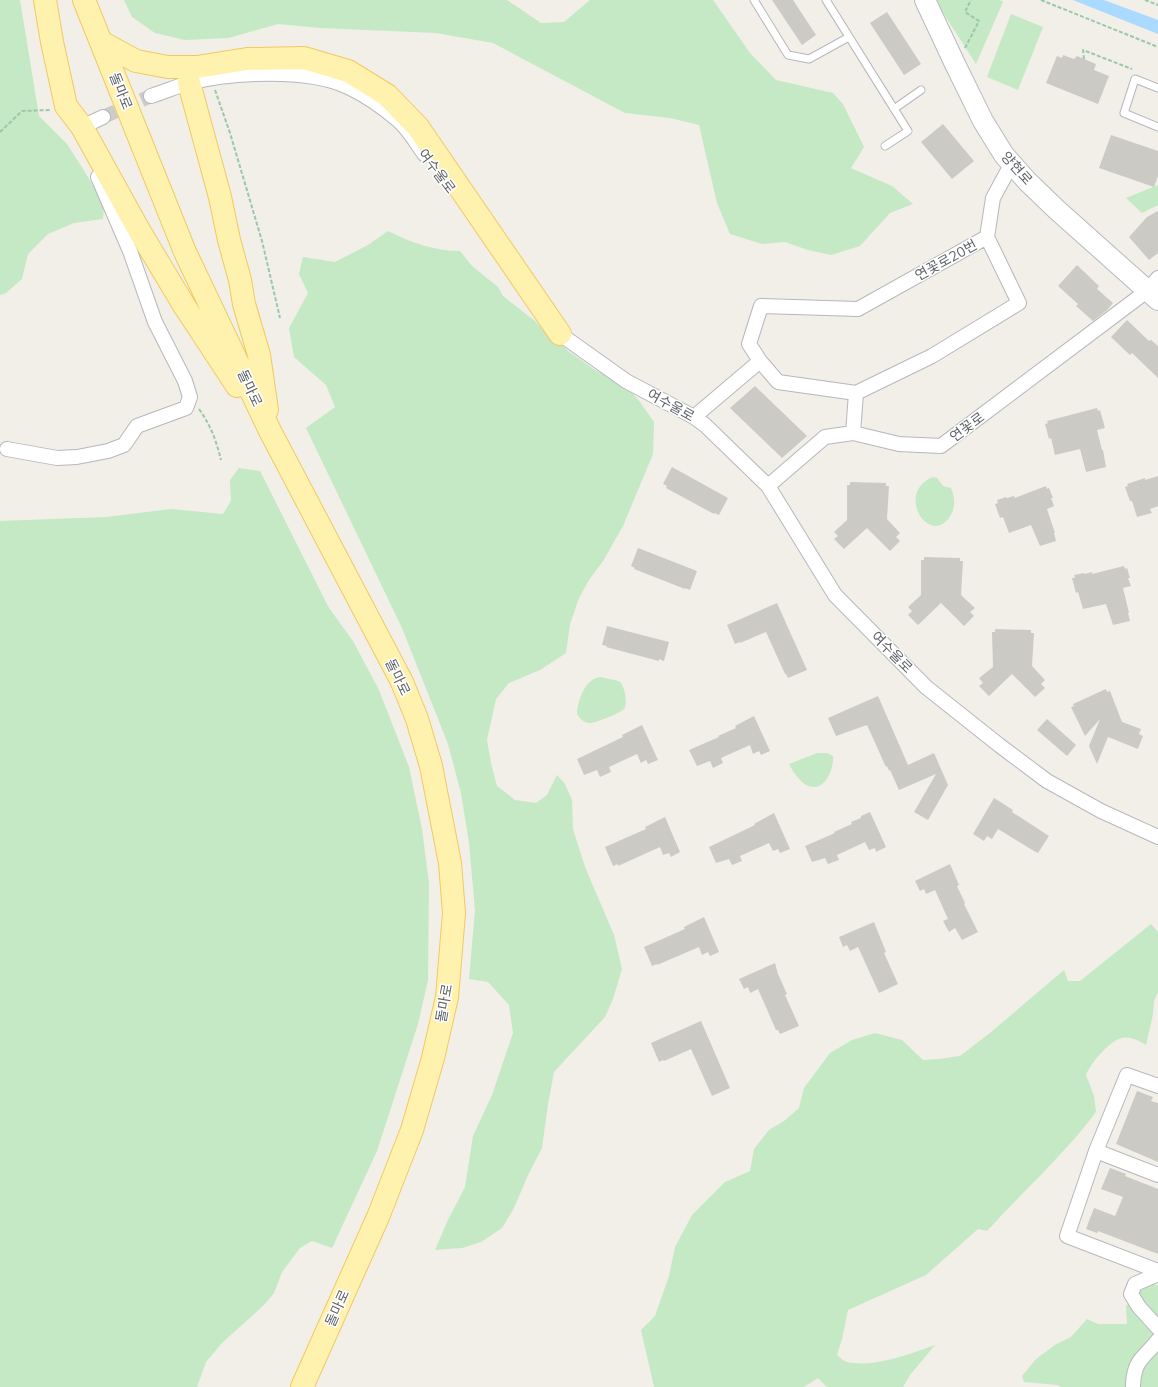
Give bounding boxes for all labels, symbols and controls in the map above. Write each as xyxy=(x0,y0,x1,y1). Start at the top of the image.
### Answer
street label: 돌마로 xyxy=(105,70,137,112)
street label: 여수울로 xyxy=(414,145,460,197)
street label: 양현로 xyxy=(997,148,1037,188)
street label: 연꽃로20번 xyxy=(912,236,980,284)
street label: 돌마로 xyxy=(234,367,266,409)
street label: 여수울로 xyxy=(644,385,698,425)
street label: 연꽃로 xyxy=(946,408,988,446)
street label: 여수울로 xyxy=(867,627,917,677)
street label: 돌마로 xyxy=(381,656,415,698)
street label: 돌마로 xyxy=(432,982,456,1024)
street label: 돌마로 xyxy=(321,1287,353,1329)

